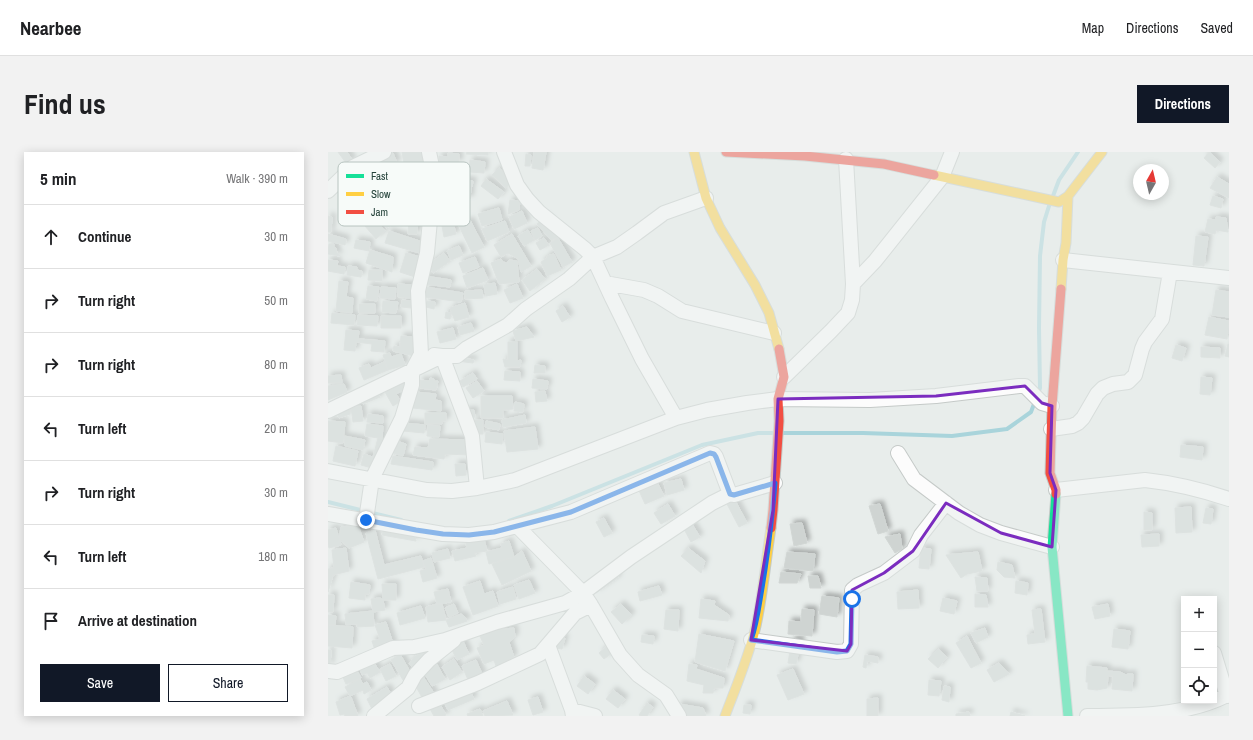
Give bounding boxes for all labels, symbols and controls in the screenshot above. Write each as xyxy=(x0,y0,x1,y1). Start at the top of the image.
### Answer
text: Nearbee xyxy=(20,15,81,41)
text: Map xyxy=(1082,19,1104,37)
text: Directions xyxy=(1126,19,1178,37)
text: Saved xyxy=(1200,19,1233,37)
text: Find us xyxy=(24,85,106,123)
button: Directions xyxy=(1137,85,1229,123)
legend xyxy=(338,162,470,226)
north arrow xyxy=(1133,164,1169,200)
text: 5 min xyxy=(40,167,76,190)
text: Fast xyxy=(371,169,389,183)
text: Walk · 390 m xyxy=(226,170,288,187)
text: Slow xyxy=(371,187,391,201)
text: Jam xyxy=(371,205,388,219)
icon: ahead xyxy=(40,226,62,248)
text: Continue xyxy=(78,226,131,247)
text: 30 m xyxy=(264,228,288,245)
icon: right xyxy=(40,290,62,312)
text: Turn right xyxy=(78,290,135,311)
text: 50 m xyxy=(264,292,288,309)
icon: right xyxy=(40,354,62,376)
text: Turn right xyxy=(78,354,135,375)
text: 80 m xyxy=(264,356,288,373)
icon: left xyxy=(40,418,62,440)
text: Turn left xyxy=(78,418,126,439)
text: 20 m xyxy=(264,420,288,437)
icon: right xyxy=(40,482,62,504)
text: Turn right xyxy=(78,482,135,503)
text: 30 m xyxy=(264,484,288,501)
route end xyxy=(357,511,375,529)
icon: left xyxy=(40,546,62,568)
text: Turn left xyxy=(78,546,126,567)
text: 180 m xyxy=(258,548,288,565)
route start xyxy=(843,590,861,608)
map controls xyxy=(1181,596,1217,704)
button: + xyxy=(1181,596,1217,632)
icon: arrive xyxy=(40,610,62,632)
text: Arrive at destination xyxy=(78,610,197,631)
button: − xyxy=(1181,632,1217,668)
button: Save xyxy=(40,664,160,702)
button: Share xyxy=(168,664,288,702)
button: locate xyxy=(1181,668,1217,704)

